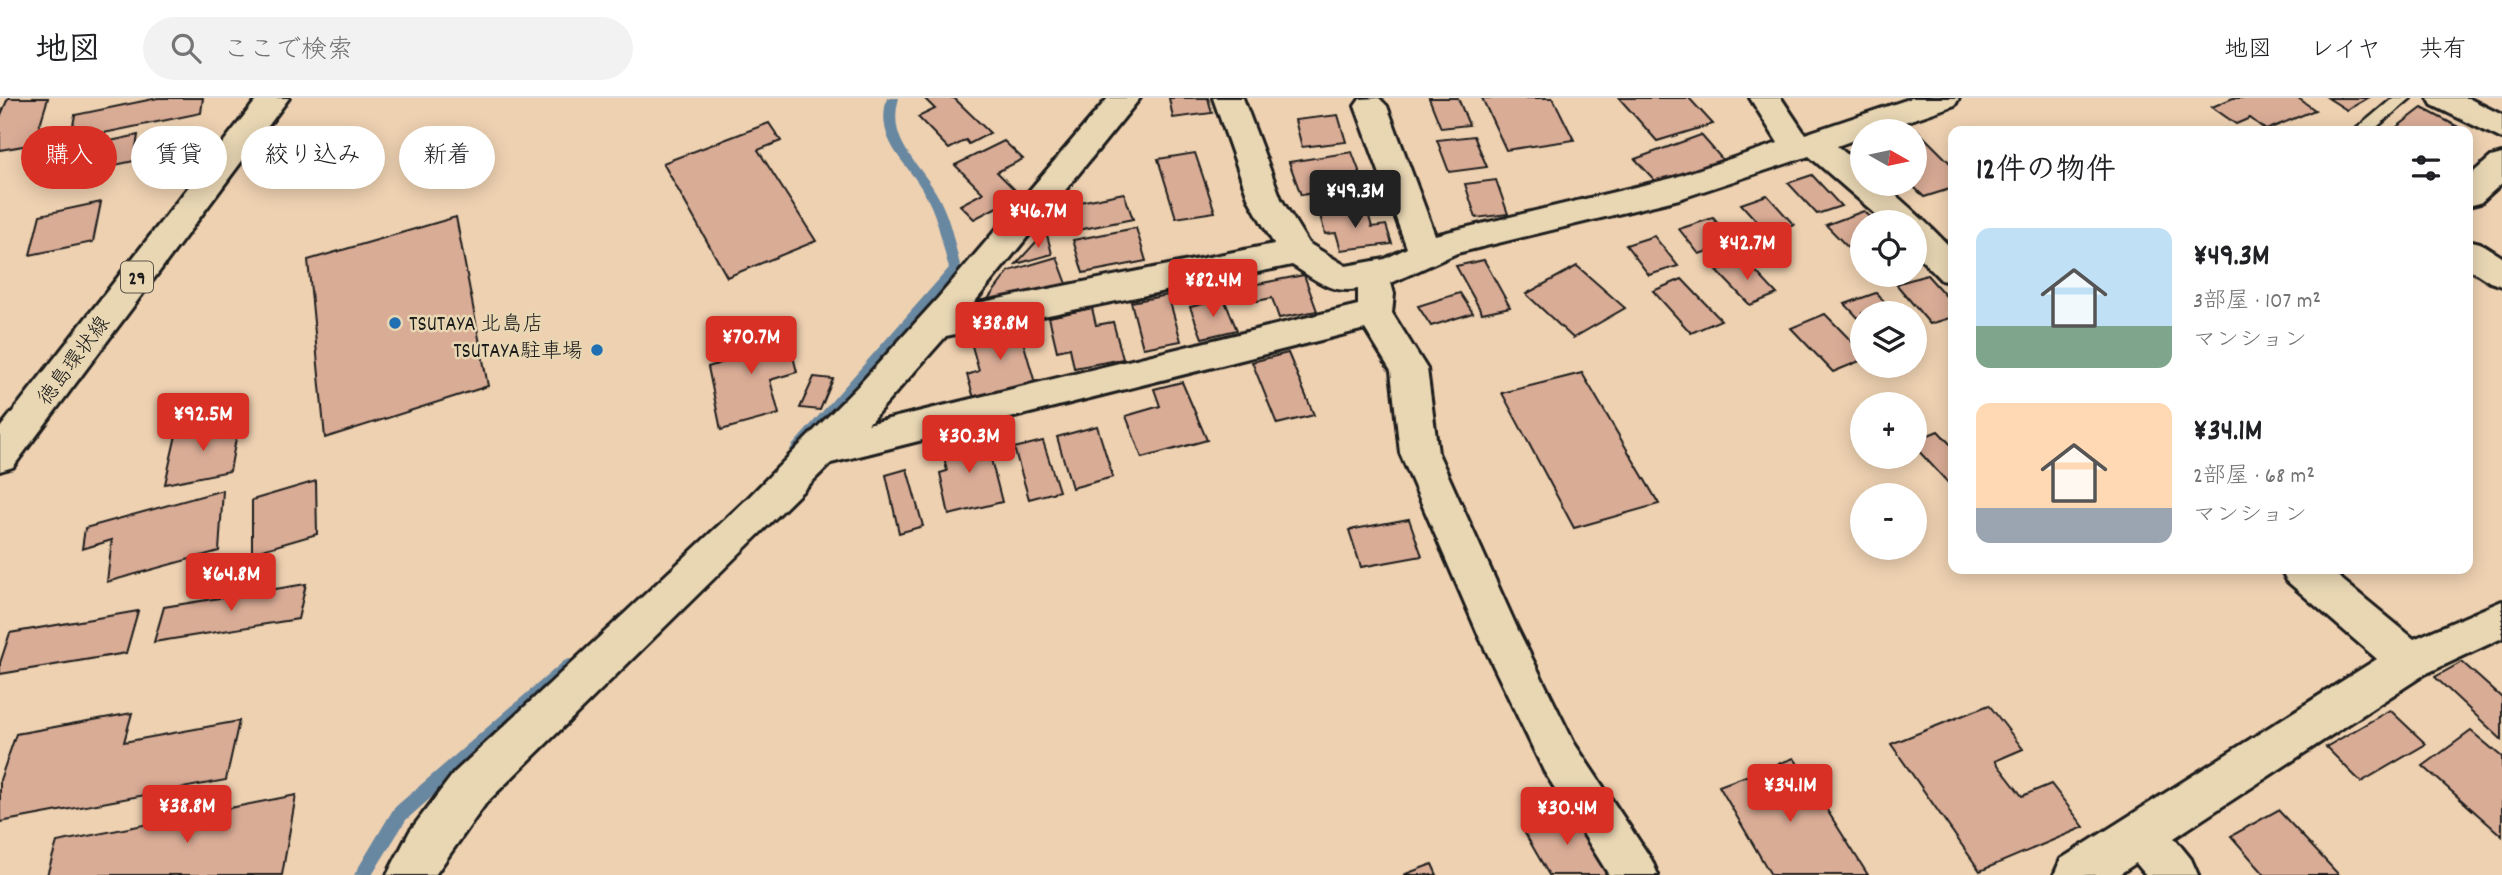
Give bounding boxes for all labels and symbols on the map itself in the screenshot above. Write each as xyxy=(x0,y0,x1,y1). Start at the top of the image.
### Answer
north arrow xyxy=(1850,119,1927,196)
pin: ¥49.3M xyxy=(1298,170,1412,230)
pin: ¥46.7M xyxy=(981,190,1095,250)
pin: ¥42.7M xyxy=(1690,222,1804,282)
pin: ¥82.4M xyxy=(1156,260,1270,319)
road number: 29 xyxy=(121,262,153,293)
pin: ¥38.8M xyxy=(943,302,1057,362)
street label: 徳島環状線 xyxy=(32,311,119,413)
place label: TSUTAYA 北島店 xyxy=(409,311,544,341)
marker: TSUTAYA 北島店 xyxy=(387,315,403,331)
pin: ¥70.7M xyxy=(694,316,808,376)
place label: TSUTAYA駐車場 xyxy=(453,338,583,368)
marker: TSUTAYA駐車場 xyxy=(589,342,605,358)
pin: ¥92.5M xyxy=(146,394,260,453)
pin: ¥30.3M xyxy=(912,416,1026,475)
pin: ¥64.8M xyxy=(174,554,288,613)
pin: ¥34.1M xyxy=(1733,764,1847,824)
pin: ¥38.8M xyxy=(130,786,244,845)
pin: ¥30.4M xyxy=(1510,788,1624,847)

